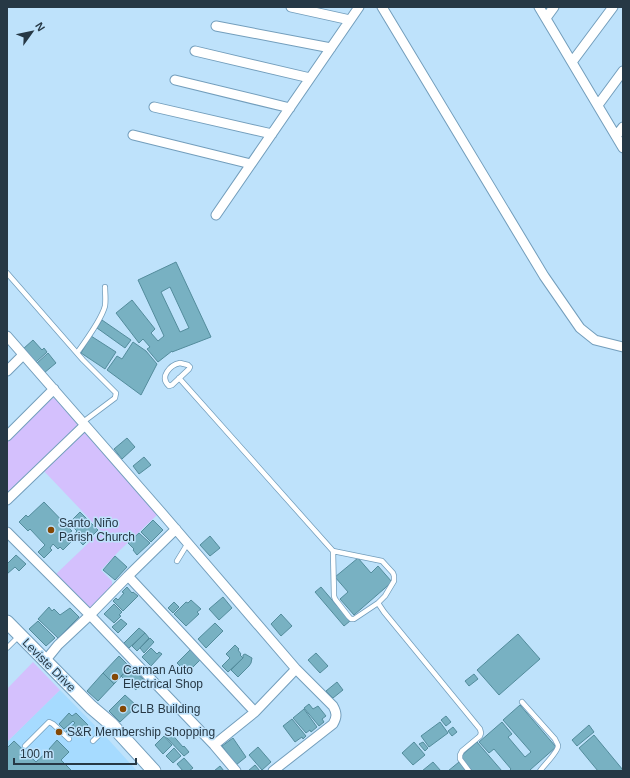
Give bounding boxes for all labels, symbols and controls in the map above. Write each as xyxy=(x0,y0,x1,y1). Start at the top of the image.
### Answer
north arrow xyxy=(12,12,52,52)
text: N xyxy=(33,20,48,33)
place label: Santo Niño Parish Church xyxy=(59,516,135,544)
marker: Santo Niño Parish Church xyxy=(46,525,56,535)
street label: Leviste Drive xyxy=(20,636,79,695)
place label: Carman Auto Electrical Shop xyxy=(123,663,203,691)
marker: Carman Auto Electrical Shop xyxy=(110,672,120,682)
place label: CLB Building xyxy=(131,702,200,716)
marker: CLB Building xyxy=(118,704,128,714)
place label: S&R Membership Shopping xyxy=(67,725,215,739)
marker: S&R Membership Shopping xyxy=(54,727,64,737)
scale bar xyxy=(14,740,136,766)
text: 100 m xyxy=(20,747,53,761)

